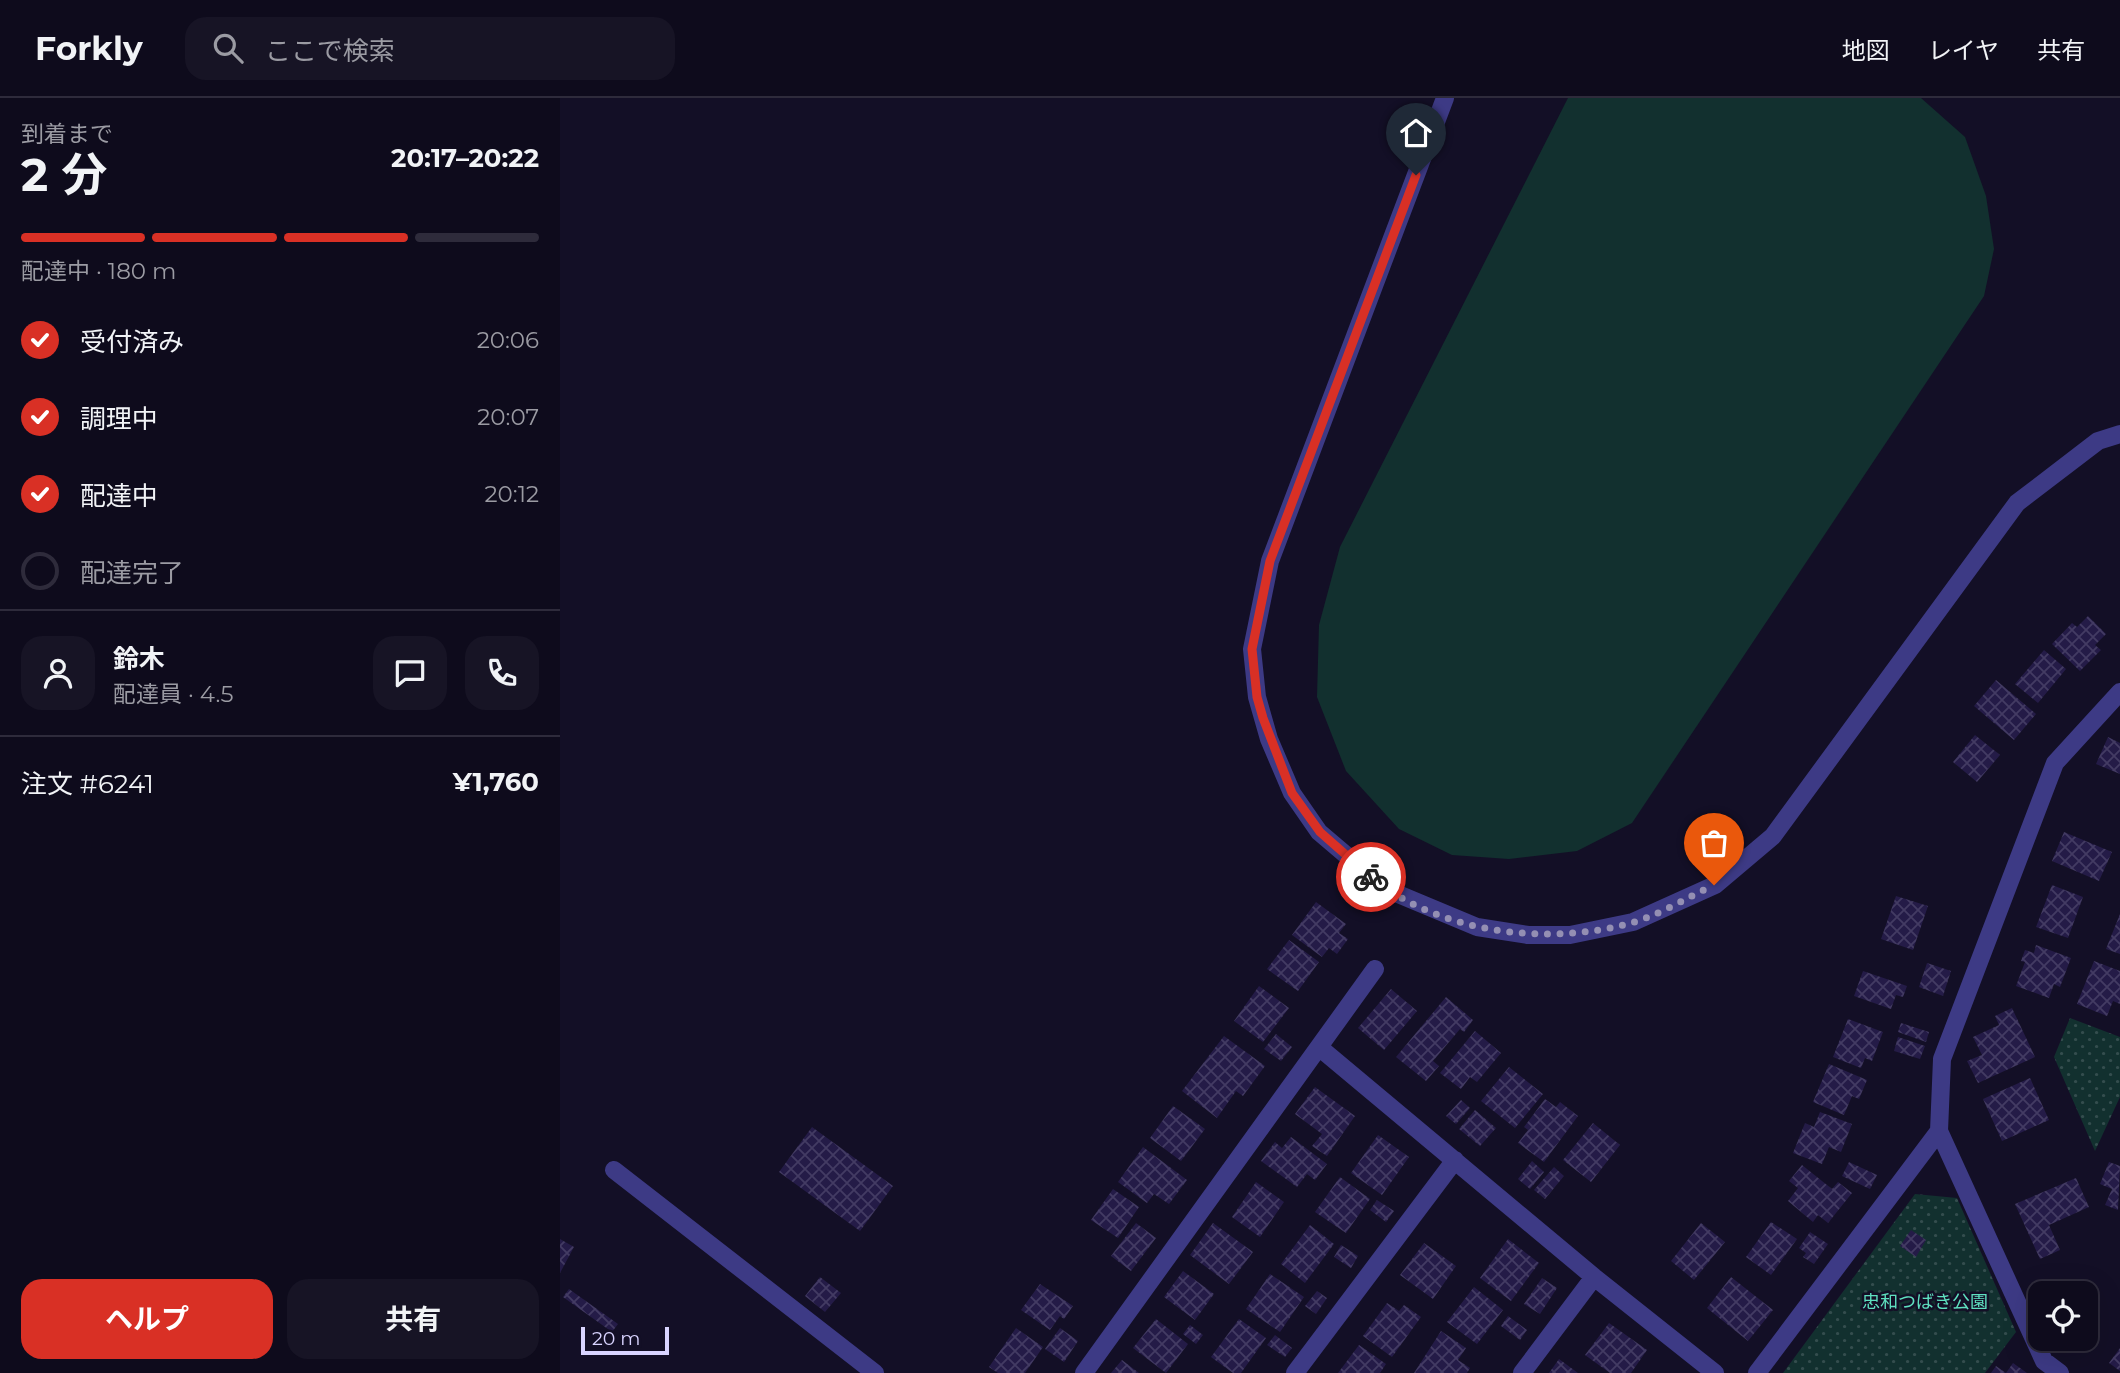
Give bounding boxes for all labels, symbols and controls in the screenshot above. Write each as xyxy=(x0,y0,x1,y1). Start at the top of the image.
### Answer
search box xyxy=(185,17,675,80)
text: Forkly xyxy=(35,28,143,68)
icon: search xyxy=(209,29,247,67)
text: ここで検索 xyxy=(265,35,395,67)
text: 地図 xyxy=(1842,36,1890,65)
text: レイヤ xyxy=(1928,36,1999,65)
text: 共有 xyxy=(2037,36,2085,65)
pin xyxy=(1386,103,1446,175)
icon: home xyxy=(1397,114,1435,152)
text: 到着まで xyxy=(21,120,113,148)
text: 20:17–20:22 xyxy=(391,142,539,174)
text: 2 分 xyxy=(21,146,107,203)
text: 配達中 · 180 m xyxy=(21,257,176,285)
icon: check xyxy=(21,321,59,359)
text: 受付済み xyxy=(80,326,184,358)
text: 20:06 xyxy=(477,326,539,354)
icon: check xyxy=(21,398,59,436)
text: 調理中 xyxy=(80,403,158,435)
text: 20:07 xyxy=(477,403,539,431)
icon: check xyxy=(21,475,59,513)
text: 配達中 xyxy=(80,480,158,512)
text: 20:12 xyxy=(485,480,539,508)
text: 配達完了 xyxy=(80,557,184,589)
button: person xyxy=(21,636,95,710)
button: chat xyxy=(373,636,447,710)
button: phone xyxy=(465,636,539,710)
text: 鈴木 xyxy=(113,643,165,675)
text: 配達員 · 4.5 xyxy=(113,680,233,708)
text: ¥1,760 xyxy=(453,766,539,798)
text: 注文 #6241 xyxy=(21,768,154,800)
pin xyxy=(1684,813,1744,885)
icon: bag xyxy=(1695,824,1733,862)
courier xyxy=(1336,842,1406,912)
icon: bike xyxy=(1352,858,1390,896)
button: ヘルプ xyxy=(21,1279,273,1359)
button: 共有 xyxy=(287,1279,539,1359)
map controls xyxy=(2028,1281,2098,1351)
button: locate xyxy=(2028,1281,2098,1351)
park label: 忠和つばき公園 xyxy=(1862,1291,1988,1313)
scale bar xyxy=(581,1324,668,1356)
text: 20 m xyxy=(592,1327,640,1350)

